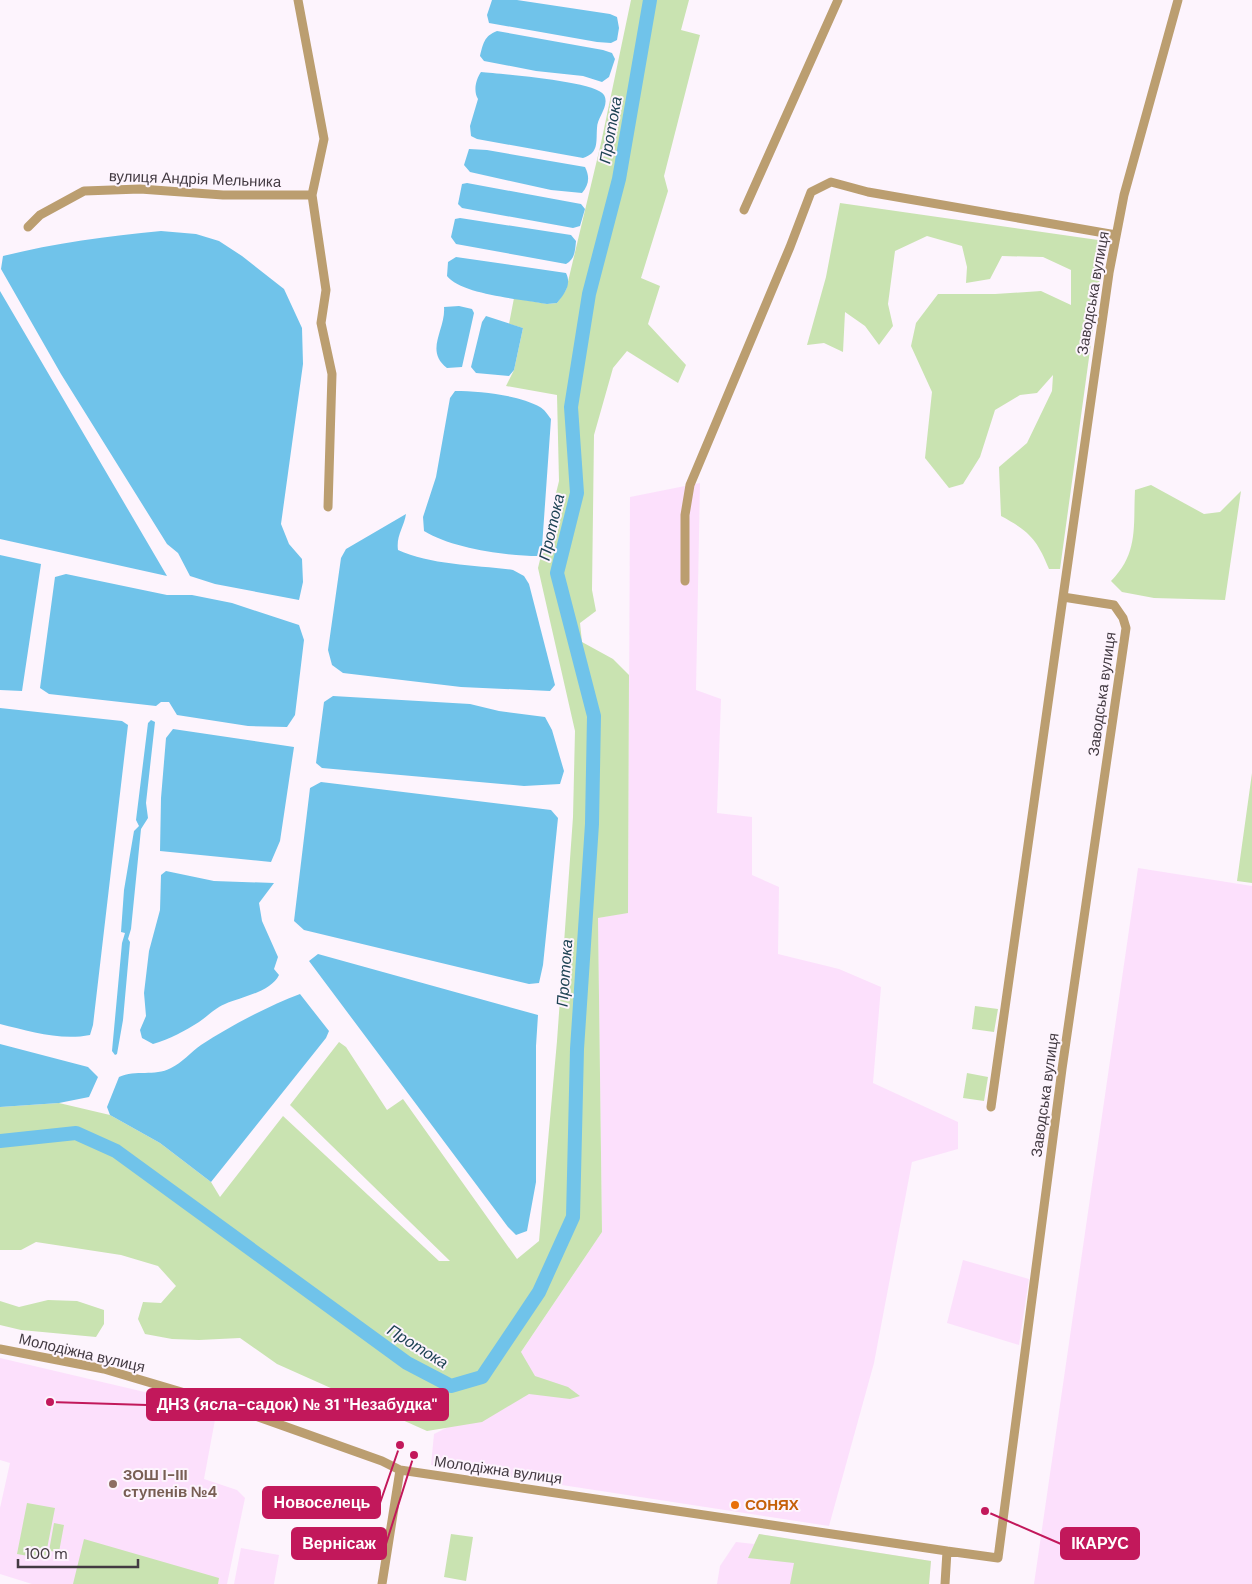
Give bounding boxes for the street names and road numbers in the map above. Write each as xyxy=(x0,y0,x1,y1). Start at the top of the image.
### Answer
street label: вулиця Андрія Мельника xyxy=(108,166,282,192)
street label: Заводська вулиця xyxy=(1072,230,1114,356)
street label: Заводська вулиця xyxy=(1083,631,1121,757)
street label: Заводська вулиця xyxy=(1026,1032,1064,1158)
street label: Молодіжна вулиця xyxy=(17,1329,147,1377)
street label: Молодіжна вулиця xyxy=(433,1451,563,1489)

